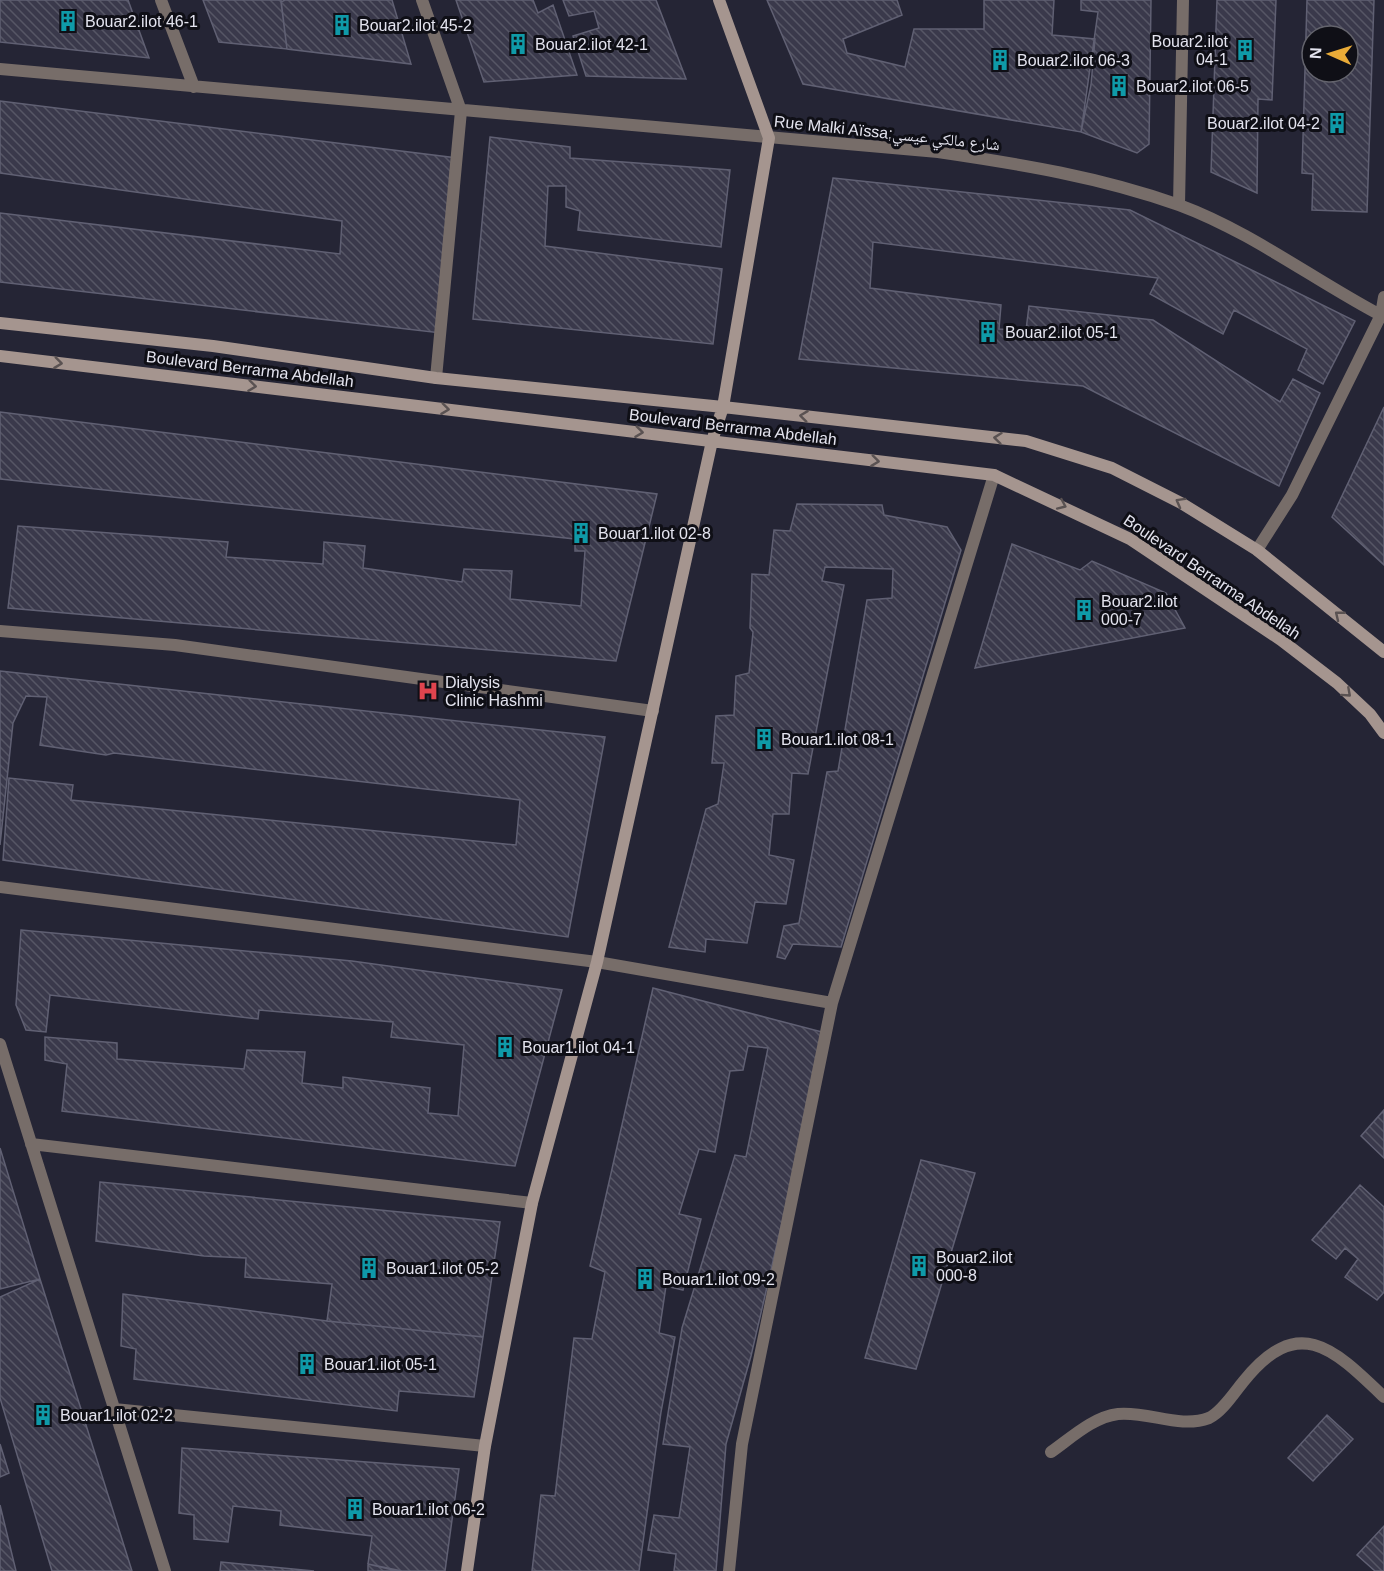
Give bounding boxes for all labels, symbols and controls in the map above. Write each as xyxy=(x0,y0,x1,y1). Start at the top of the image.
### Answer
building icon: Bouar2.ilot 46-1 xyxy=(56,9,80,33)
place label: Bouar2.ilot 46-1 xyxy=(85,13,198,30)
building icon: Bouar2.ilot 45-2 xyxy=(330,13,354,37)
place label: Bouar2.ilot 45-2 xyxy=(359,17,472,34)
north arrow xyxy=(1300,24,1360,84)
building icon: Bouar2.ilot 42-1 xyxy=(506,32,530,56)
place label: Bouar2.ilot 04-1 xyxy=(1152,33,1229,68)
place label: Bouar2.ilot 42-1 xyxy=(535,36,648,53)
building icon: Bouar2.ilot 04-1 xyxy=(1233,38,1257,62)
text: N xyxy=(1307,47,1324,59)
building icon: Bouar2.ilot 06-3 xyxy=(988,48,1012,72)
place label: Bouar2.ilot 06-3 xyxy=(1017,52,1130,69)
building icon: Bouar2.ilot 06-5 xyxy=(1107,74,1131,98)
place label: Bouar2.ilot 06-5 xyxy=(1136,78,1249,95)
building icon: Bouar2.ilot 04-2 xyxy=(1325,111,1349,135)
street label: Rue Malki Aïssa;شارع مالكي عيسي xyxy=(773,113,1001,157)
place label: Bouar2.ilot 04-2 xyxy=(1207,115,1320,132)
building icon: Bouar2.ilot 05-1 xyxy=(976,320,1000,344)
place label: Bouar2.ilot 05-1 xyxy=(1005,324,1118,341)
street label: Boulevard Berrarma Abdellah xyxy=(145,348,355,390)
one-way arrow xyxy=(54,356,63,368)
one-way arrow xyxy=(247,379,256,392)
one-way arrow xyxy=(441,402,450,415)
street label: Boulevard Berrarma Abdellah xyxy=(628,406,838,448)
one-way arrow xyxy=(799,411,808,423)
one-way arrow xyxy=(634,425,644,438)
one-way arrow xyxy=(993,432,1002,445)
one-way arrow xyxy=(870,454,879,466)
one-way arrow xyxy=(1056,498,1067,510)
one-way arrow xyxy=(1176,498,1186,510)
street label: Boulevard Berrarma Abdellah xyxy=(1121,512,1303,642)
building icon: Bouar1.ilot 02-8 xyxy=(569,521,593,545)
place label: Bouar1.ilot 02-8 xyxy=(598,525,711,542)
place label: Bouar2.ilot 000-7 xyxy=(1101,593,1178,628)
building icon: Bouar2.ilot 000-7 xyxy=(1072,598,1096,622)
one-way arrow xyxy=(1335,611,1346,622)
place label: Dialysis Clinic Hashmi xyxy=(445,674,543,709)
hospital icon: Dialysis Clinic Hashmi xyxy=(416,679,440,703)
one-way arrow xyxy=(1340,686,1351,697)
building icon: Bouar1.ilot 08-1 xyxy=(752,727,776,751)
place label: Bouar1.ilot 08-1 xyxy=(781,731,894,748)
building icon: Bouar1.ilot 04-1 xyxy=(493,1035,517,1059)
place label: Bouar1.ilot 04-1 xyxy=(522,1039,635,1056)
place label: Bouar2.ilot 000-8 xyxy=(936,1249,1013,1284)
building icon: Bouar2.ilot 000-8 xyxy=(907,1254,931,1278)
building icon: Bouar1.ilot 05-2 xyxy=(357,1256,381,1280)
place label: Bouar1.ilot 05-2 xyxy=(386,1260,499,1277)
building icon: Bouar1.ilot 09-2 xyxy=(633,1267,657,1291)
place label: Bouar1.ilot 09-2 xyxy=(662,1271,775,1288)
building icon: Bouar1.ilot 05-1 xyxy=(295,1352,319,1376)
place label: Bouar1.ilot 05-1 xyxy=(324,1356,437,1373)
building icon: Bouar1.ilot 02-2 xyxy=(31,1403,55,1427)
place label: Bouar1.ilot 02-2 xyxy=(60,1407,173,1424)
building icon: Bouar1.ilot 06-2 xyxy=(343,1497,367,1521)
place label: Bouar1.ilot 06-2 xyxy=(372,1501,485,1518)

